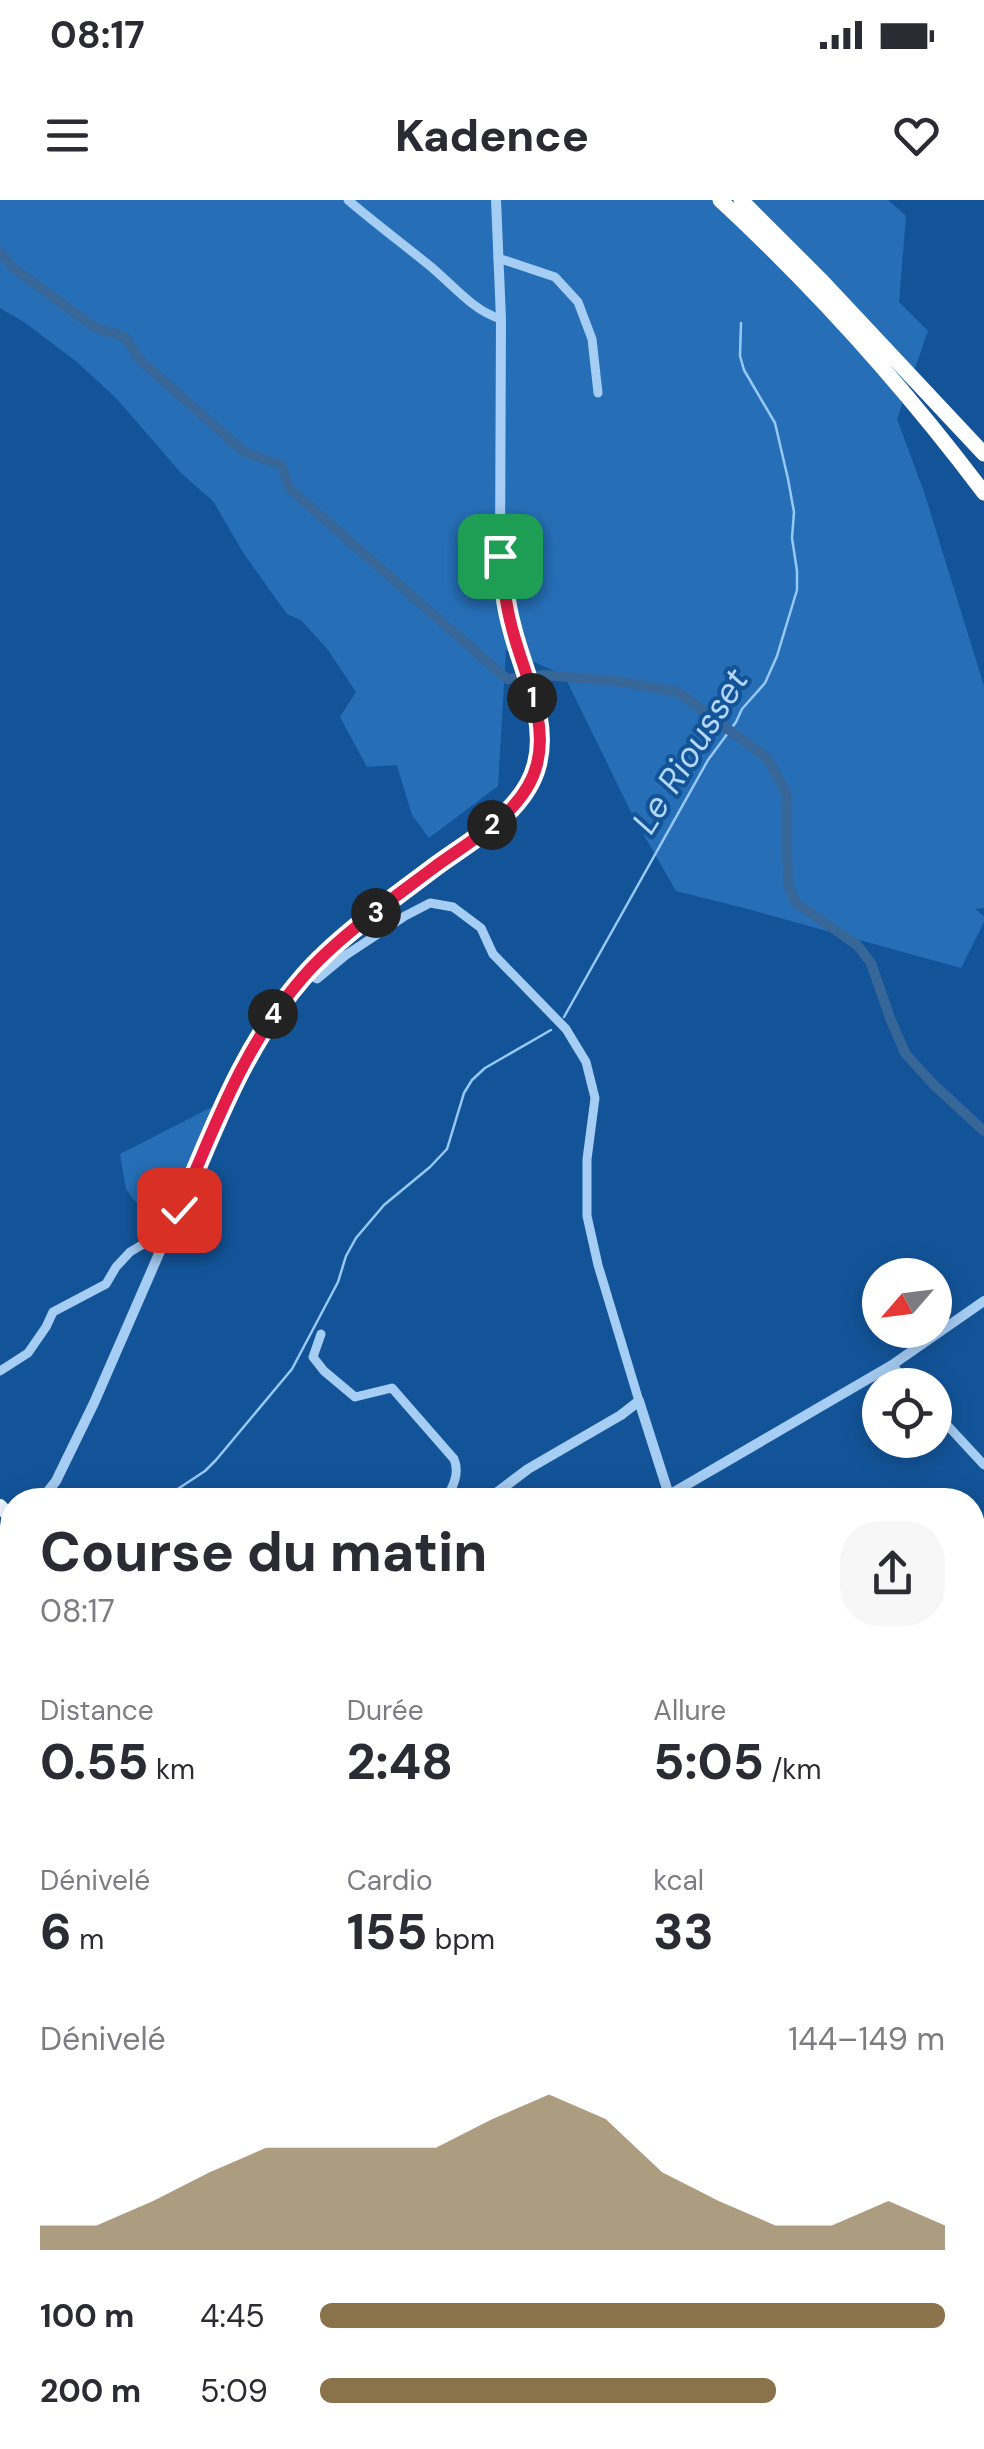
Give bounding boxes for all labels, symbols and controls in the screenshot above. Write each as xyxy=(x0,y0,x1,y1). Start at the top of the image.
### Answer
text: 08:17 xyxy=(50,10,145,60)
text: Kadence xyxy=(395,106,589,165)
icon: menu xyxy=(40,108,95,163)
icon: heart xyxy=(889,108,944,163)
pin xyxy=(458,514,543,599)
icon: arrive xyxy=(473,529,528,584)
water label: Le Riousset xyxy=(621,660,759,842)
pin: 1 xyxy=(507,673,557,723)
text: 1 xyxy=(527,679,537,716)
pin: 2 xyxy=(467,800,517,850)
text: 2 xyxy=(484,806,500,843)
pin: 3 xyxy=(351,888,401,938)
text: 3 xyxy=(368,894,384,931)
pin: 4 xyxy=(248,989,298,1039)
text: 4 xyxy=(264,995,282,1032)
pin xyxy=(137,1168,222,1253)
icon: check xyxy=(152,1183,207,1238)
north arrow xyxy=(862,1258,952,1348)
map controls xyxy=(862,1258,952,1458)
button: locate xyxy=(862,1368,952,1458)
text: Course du matin xyxy=(40,1516,487,1588)
button: share xyxy=(840,1521,945,1626)
text: 08:17 xyxy=(40,1590,115,1632)
text: Distance xyxy=(40,1692,154,1729)
text: Durée xyxy=(347,1692,424,1729)
text: Allure xyxy=(653,1692,726,1729)
text: 0.55 xyxy=(40,1729,149,1795)
text: 2:48 xyxy=(347,1729,453,1795)
text: 5:05 xyxy=(653,1729,764,1795)
text: km xyxy=(149,1751,195,1788)
text: /km xyxy=(764,1751,821,1788)
text: Dénivelé xyxy=(40,1862,150,1899)
text: Cardio xyxy=(347,1862,433,1899)
text: kcal xyxy=(653,1862,704,1899)
text: 6 xyxy=(40,1899,72,1965)
text: 155 xyxy=(347,1899,427,1965)
text: 33 xyxy=(653,1899,714,1965)
text: m xyxy=(72,1921,104,1958)
text: bpm xyxy=(427,1921,495,1958)
text: Dénivelé xyxy=(40,2018,166,2060)
text: 144–149 m xyxy=(788,2018,945,2060)
text: 100 m xyxy=(40,2295,134,2337)
text: 4:45 xyxy=(200,2295,265,2337)
text: 200 m xyxy=(40,2370,141,2412)
text: 5:09 xyxy=(200,2370,268,2412)

